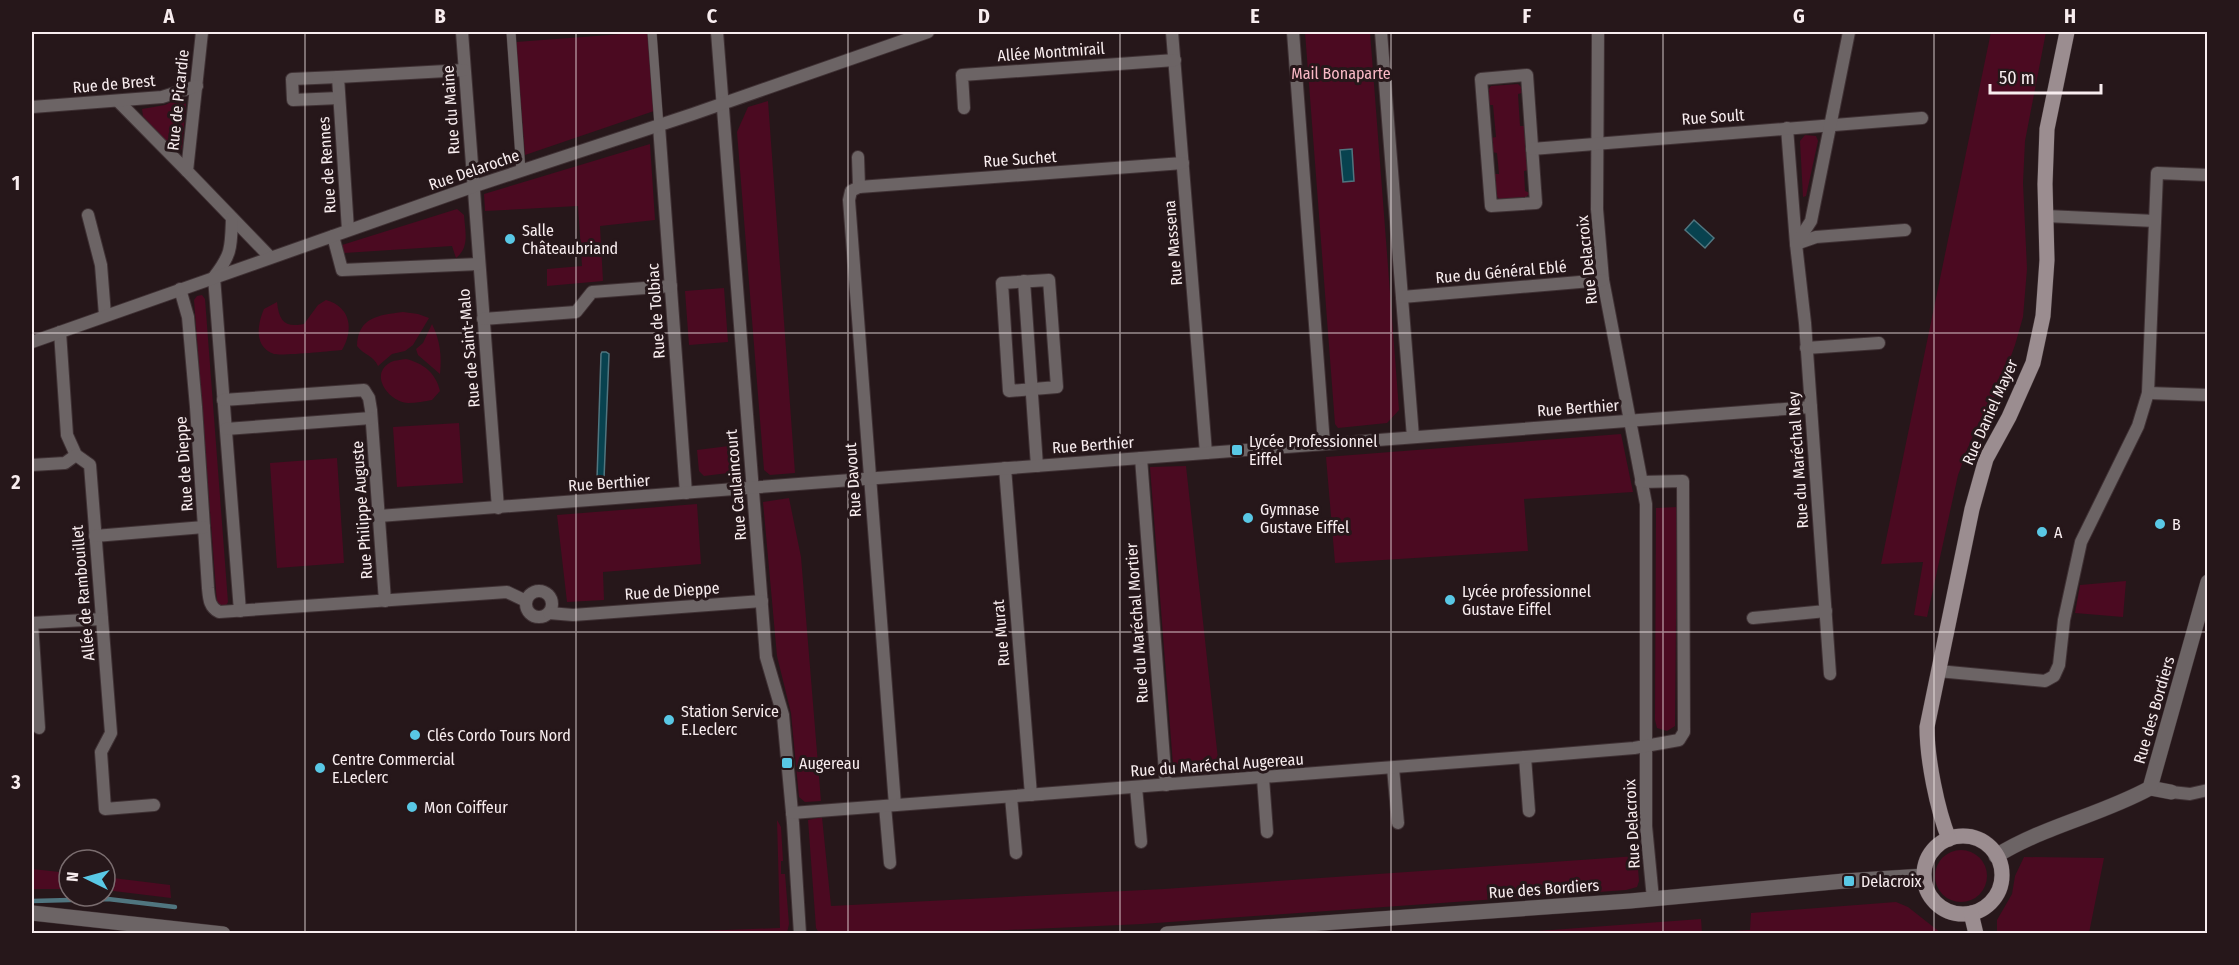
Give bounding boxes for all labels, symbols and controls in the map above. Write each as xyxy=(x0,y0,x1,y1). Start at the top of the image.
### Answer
text: A xyxy=(163,4,176,28)
text: B xyxy=(434,4,446,28)
text: C xyxy=(707,4,718,28)
text: D xyxy=(978,4,990,28)
text: E xyxy=(1250,4,1260,28)
text: F xyxy=(1523,4,1532,28)
text: G xyxy=(1793,4,1805,28)
text: H xyxy=(2064,4,2076,28)
street label: Allée Montmirail xyxy=(997,39,1105,65)
street label: Rue de Picardie xyxy=(163,48,193,152)
scale bar xyxy=(1990,57,2101,95)
park label: Mail Bonaparte xyxy=(1291,64,1391,83)
street label: Rue du Maine xyxy=(438,65,464,155)
text: 50 m xyxy=(1999,67,2035,89)
street label: Rue de Brest xyxy=(72,71,157,97)
street label: Rue Soult xyxy=(1681,105,1746,129)
street label: Rue de Rennes xyxy=(314,116,340,214)
street label: Rue Delaroche xyxy=(426,146,522,194)
street label: Rue Suchet xyxy=(983,147,1058,171)
text: 1 xyxy=(12,171,20,195)
street label: Rue Massena xyxy=(1160,199,1186,286)
street label: Rue Delacroix xyxy=(1573,215,1601,305)
place label: Salle Châteaubriand xyxy=(522,221,618,258)
marker: Salle Châteaubriand xyxy=(503,232,517,246)
street label: Rue du Général Eblé xyxy=(1435,257,1568,287)
street label: Rue de Tolbiac xyxy=(643,263,669,359)
street label: Rue de Saint-Malo xyxy=(454,288,484,408)
street label: Rue Daniel Mayer xyxy=(1958,356,2022,468)
street label: Rue du Maréchal Ney xyxy=(1784,390,1812,529)
street label: Rue Berthier xyxy=(1536,396,1620,420)
street label: Rue de Dieppe xyxy=(171,416,197,512)
street label: Rue Caulaincourt xyxy=(722,428,750,541)
place label: Lycée Professionnel Eiffel xyxy=(1249,432,1377,469)
street label: Rue Berthier xyxy=(1051,433,1135,457)
street label: Rue Philippe Auguste xyxy=(348,440,376,580)
street label: Rue Davout xyxy=(841,441,865,518)
marker: Lycée Professionnel Eiffel xyxy=(1230,443,1244,457)
text: 2 xyxy=(10,470,21,494)
street label: Rue Berthier xyxy=(567,471,651,495)
place label: Gymnase Gustave Eiffel xyxy=(1260,500,1349,537)
marker: Gymnase Gustave Eiffel xyxy=(1241,511,1255,525)
place label: B xyxy=(2172,515,2181,534)
marker: B xyxy=(2153,517,2167,531)
place label: A xyxy=(2054,523,2063,542)
street label: Allée de Rambouillet xyxy=(68,524,98,662)
marker: A xyxy=(2035,525,2049,539)
street label: Rue du Maréchal Mortier xyxy=(1122,542,1152,704)
street label: Rue de Dieppe xyxy=(624,578,720,604)
place label: Lycée professionnel Gustave Eiffel xyxy=(1462,582,1591,619)
marker: Lycée professionnel Gustave Eiffel xyxy=(1443,593,1457,607)
street label: Rue Murat xyxy=(989,598,1013,667)
street label: Rue des Bordiers xyxy=(2130,654,2178,766)
place label: Station Service E.Leclerc xyxy=(681,702,779,739)
marker: Station Service E.Leclerc xyxy=(662,713,676,727)
place label: Clés Cordo Tours Nord xyxy=(427,726,571,745)
marker: Clés Cordo Tours Nord xyxy=(408,728,422,742)
street label: Rue du Maréchal Augereau xyxy=(1130,749,1304,781)
place label: Centre Commercial E.Leclerc xyxy=(332,750,455,787)
place label: Augereau xyxy=(799,754,860,773)
marker: Augereau xyxy=(780,756,794,770)
marker: Centre Commercial E.Leclerc xyxy=(313,761,327,775)
text: 3 xyxy=(10,770,21,794)
street label: Rue Delacroix xyxy=(1620,779,1644,869)
place label: Mon Coiffeur xyxy=(424,798,508,817)
marker: Mon Coiffeur xyxy=(405,800,419,814)
north arrow xyxy=(57,848,117,908)
text: N xyxy=(63,871,82,882)
place label: Delacroix xyxy=(1861,872,1922,891)
marker: Delacroix xyxy=(1842,874,1856,888)
street label: Rue des Bordiers xyxy=(1488,876,1600,902)

